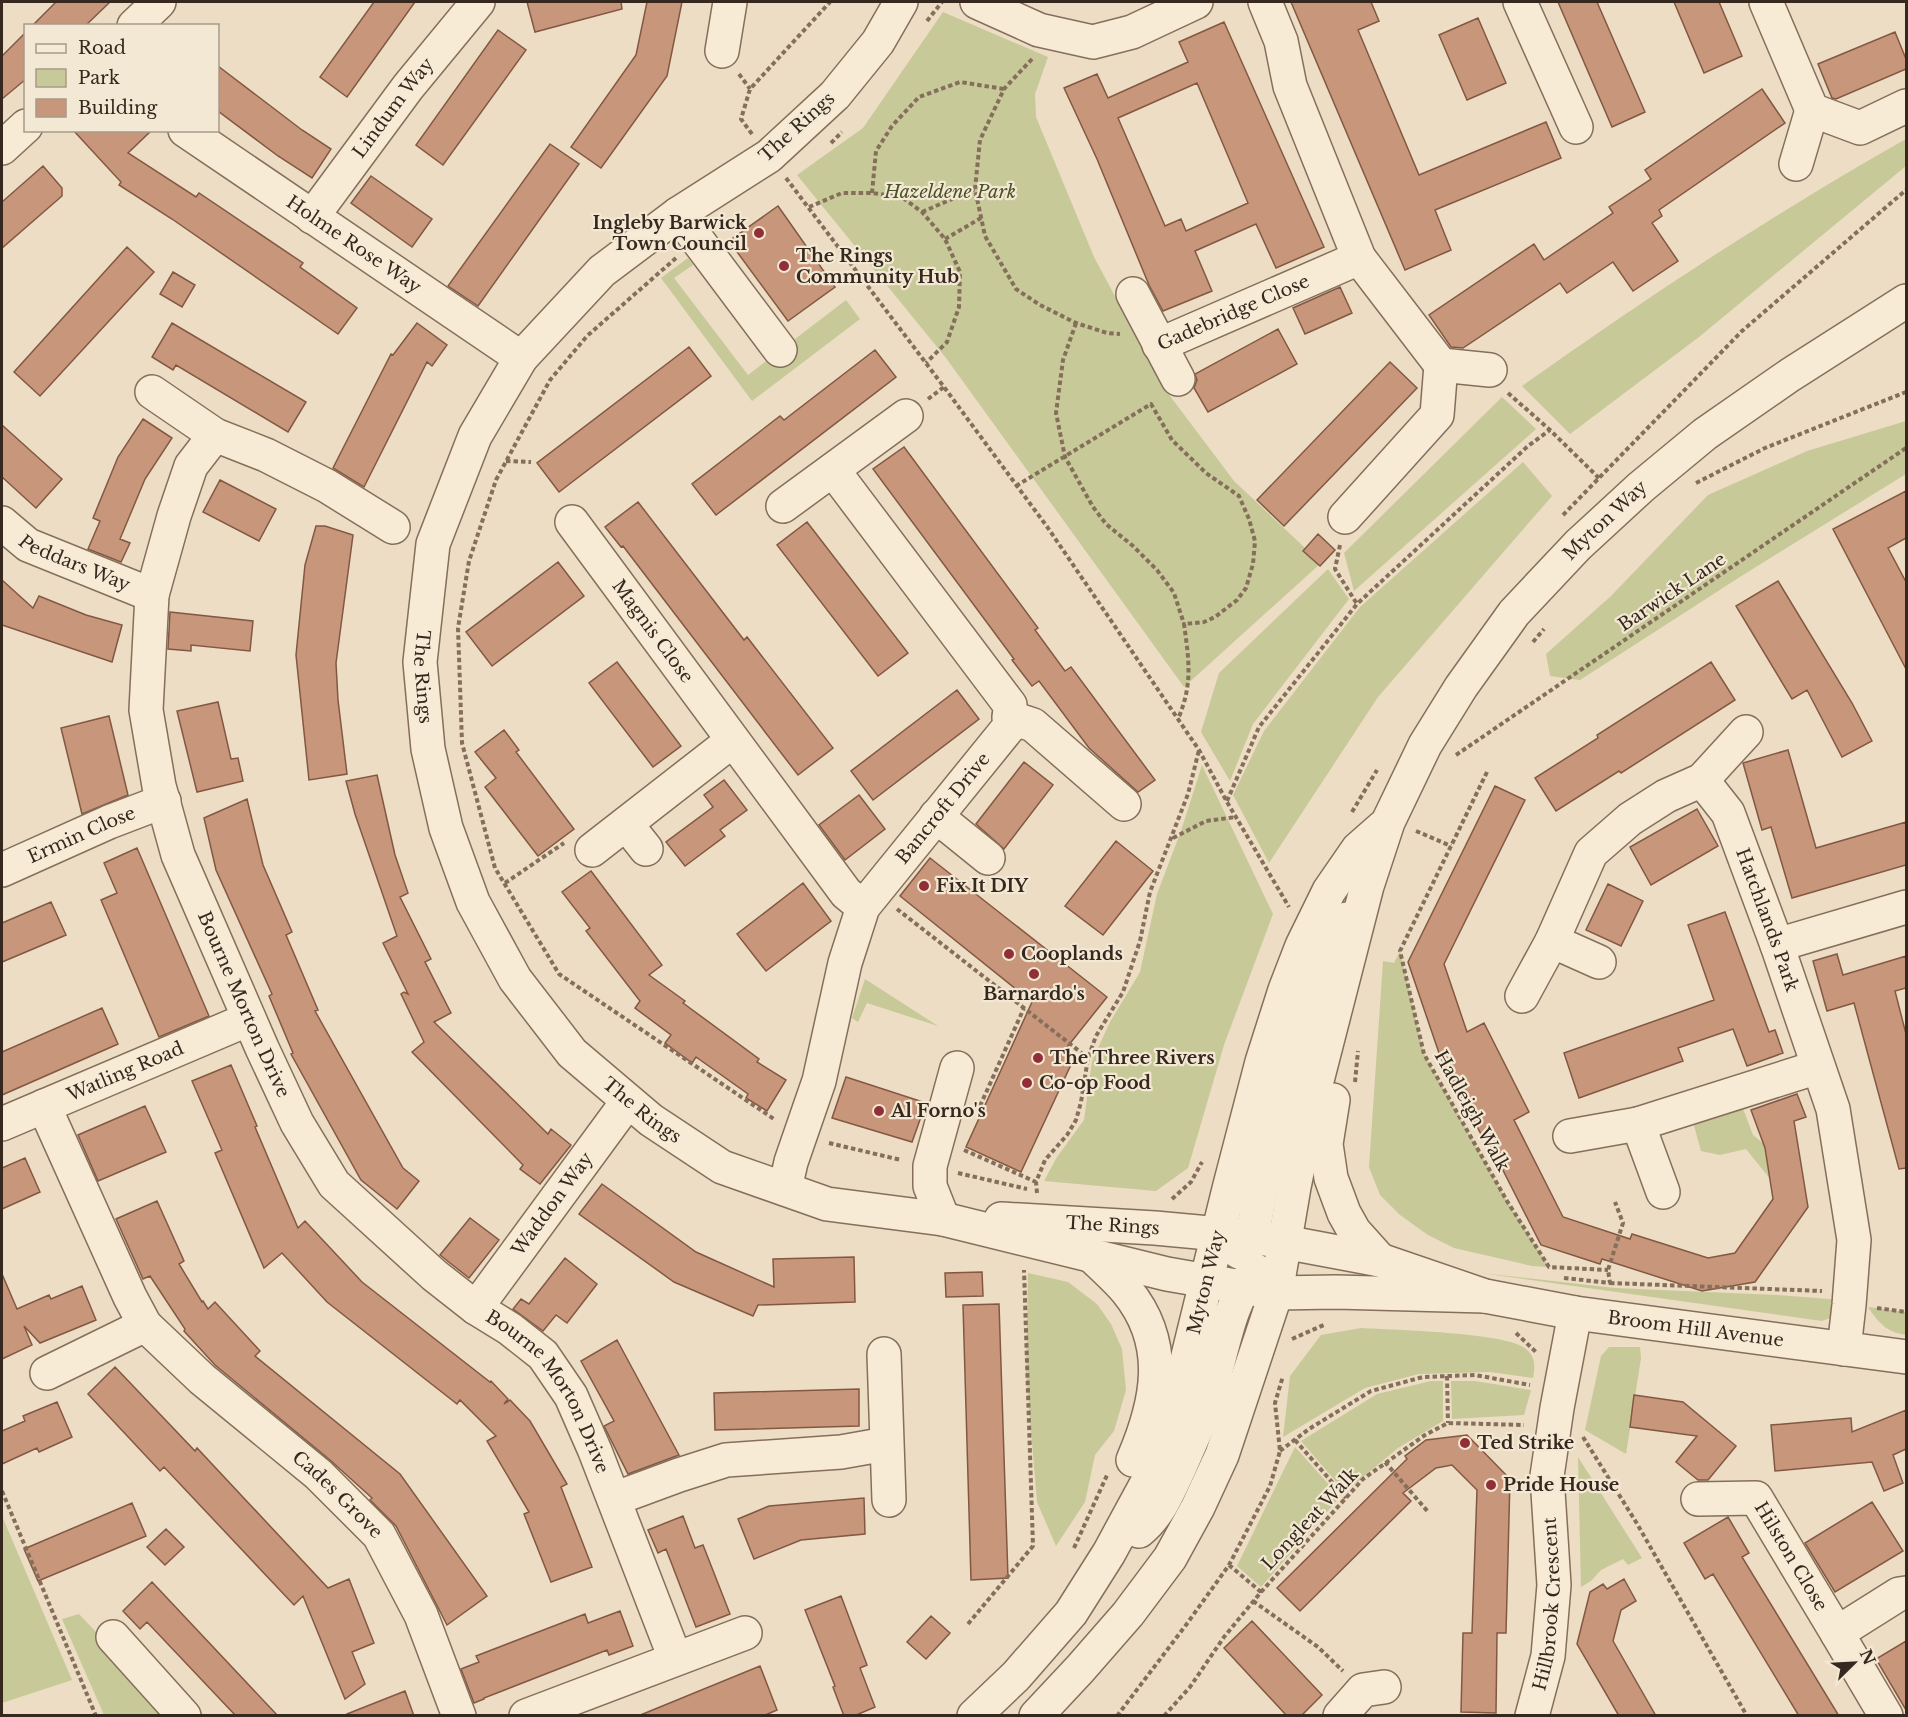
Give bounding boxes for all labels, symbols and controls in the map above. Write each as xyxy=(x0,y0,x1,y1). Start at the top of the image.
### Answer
legend xyxy=(24,24,219,132)
text: Road xyxy=(78,37,126,59)
street label: Lindum Way xyxy=(348,53,439,163)
text: Park xyxy=(78,67,120,89)
street label: The Rings xyxy=(755,87,839,167)
text: Building xyxy=(78,97,157,119)
park label: Hazeldene Park xyxy=(883,181,1016,203)
street label: Holme Rose Way xyxy=(282,191,426,298)
place label: Ingleby Barwick Town Council xyxy=(592,212,748,255)
marker: Ingleby Barwick Town Council xyxy=(752,226,766,240)
place label: The Rings Community Hub xyxy=(796,245,959,288)
marker: The Rings Community Hub xyxy=(777,259,791,273)
street label: Gadebridge Close xyxy=(1154,270,1313,355)
street label: Myton Way xyxy=(1559,476,1652,565)
street label: Peddars Way xyxy=(14,531,134,596)
street label: Barwick Lane xyxy=(1614,548,1730,636)
street label: Magnis Close xyxy=(607,575,698,687)
street label: The Rings xyxy=(409,629,437,725)
street label: Bancroft Drive xyxy=(891,748,995,868)
street label: Ermin Close xyxy=(24,802,139,868)
street label: Hatchlands Park xyxy=(1731,845,1803,995)
place label: Fix It DIY xyxy=(936,875,1029,897)
marker: Fix It DIY xyxy=(917,879,931,893)
street label: Bourne Morton Drive xyxy=(193,908,295,1101)
place label: Cooplands xyxy=(1021,943,1123,965)
marker: Cooplands xyxy=(1002,947,1016,961)
marker: Barnardo's xyxy=(1027,967,1041,981)
place label: Barnardo's xyxy=(983,983,1085,1005)
street label: Watling Road xyxy=(63,1037,187,1106)
place label: The Three Rivers xyxy=(1050,1047,1215,1069)
street label: Hadleigh Walk xyxy=(1430,1047,1514,1175)
marker: The Three Rivers xyxy=(1031,1051,1045,1065)
place label: Co-op Food xyxy=(1039,1072,1152,1094)
street label: The Rings xyxy=(598,1073,685,1148)
marker: Co-op Food xyxy=(1020,1076,1034,1090)
place label: Al Forno's xyxy=(890,1100,986,1122)
marker: Al Forno's xyxy=(872,1104,886,1118)
street label: Waddon Way xyxy=(506,1147,598,1261)
street label: The Rings xyxy=(1065,1212,1161,1239)
street label: Myton Way xyxy=(1183,1227,1230,1337)
street label: Bourne Morton Drive xyxy=(482,1306,614,1476)
street label: Broom Hill Avenue xyxy=(1606,1306,1785,1352)
place label: Ted Strike xyxy=(1477,1432,1574,1454)
marker: Ted Strike xyxy=(1458,1436,1472,1450)
street label: Cades Grove xyxy=(288,1446,387,1543)
street label: Longleat Walk xyxy=(1257,1463,1363,1575)
place label: Pride House xyxy=(1503,1474,1619,1496)
marker: Pride House xyxy=(1484,1478,1498,1492)
street label: Hilston Close xyxy=(1750,1498,1832,1615)
street label: Hillbrook Crescent xyxy=(1528,1516,1565,1693)
north arrow xyxy=(1824,1633,1884,1693)
text: N xyxy=(1856,1646,1880,1668)

